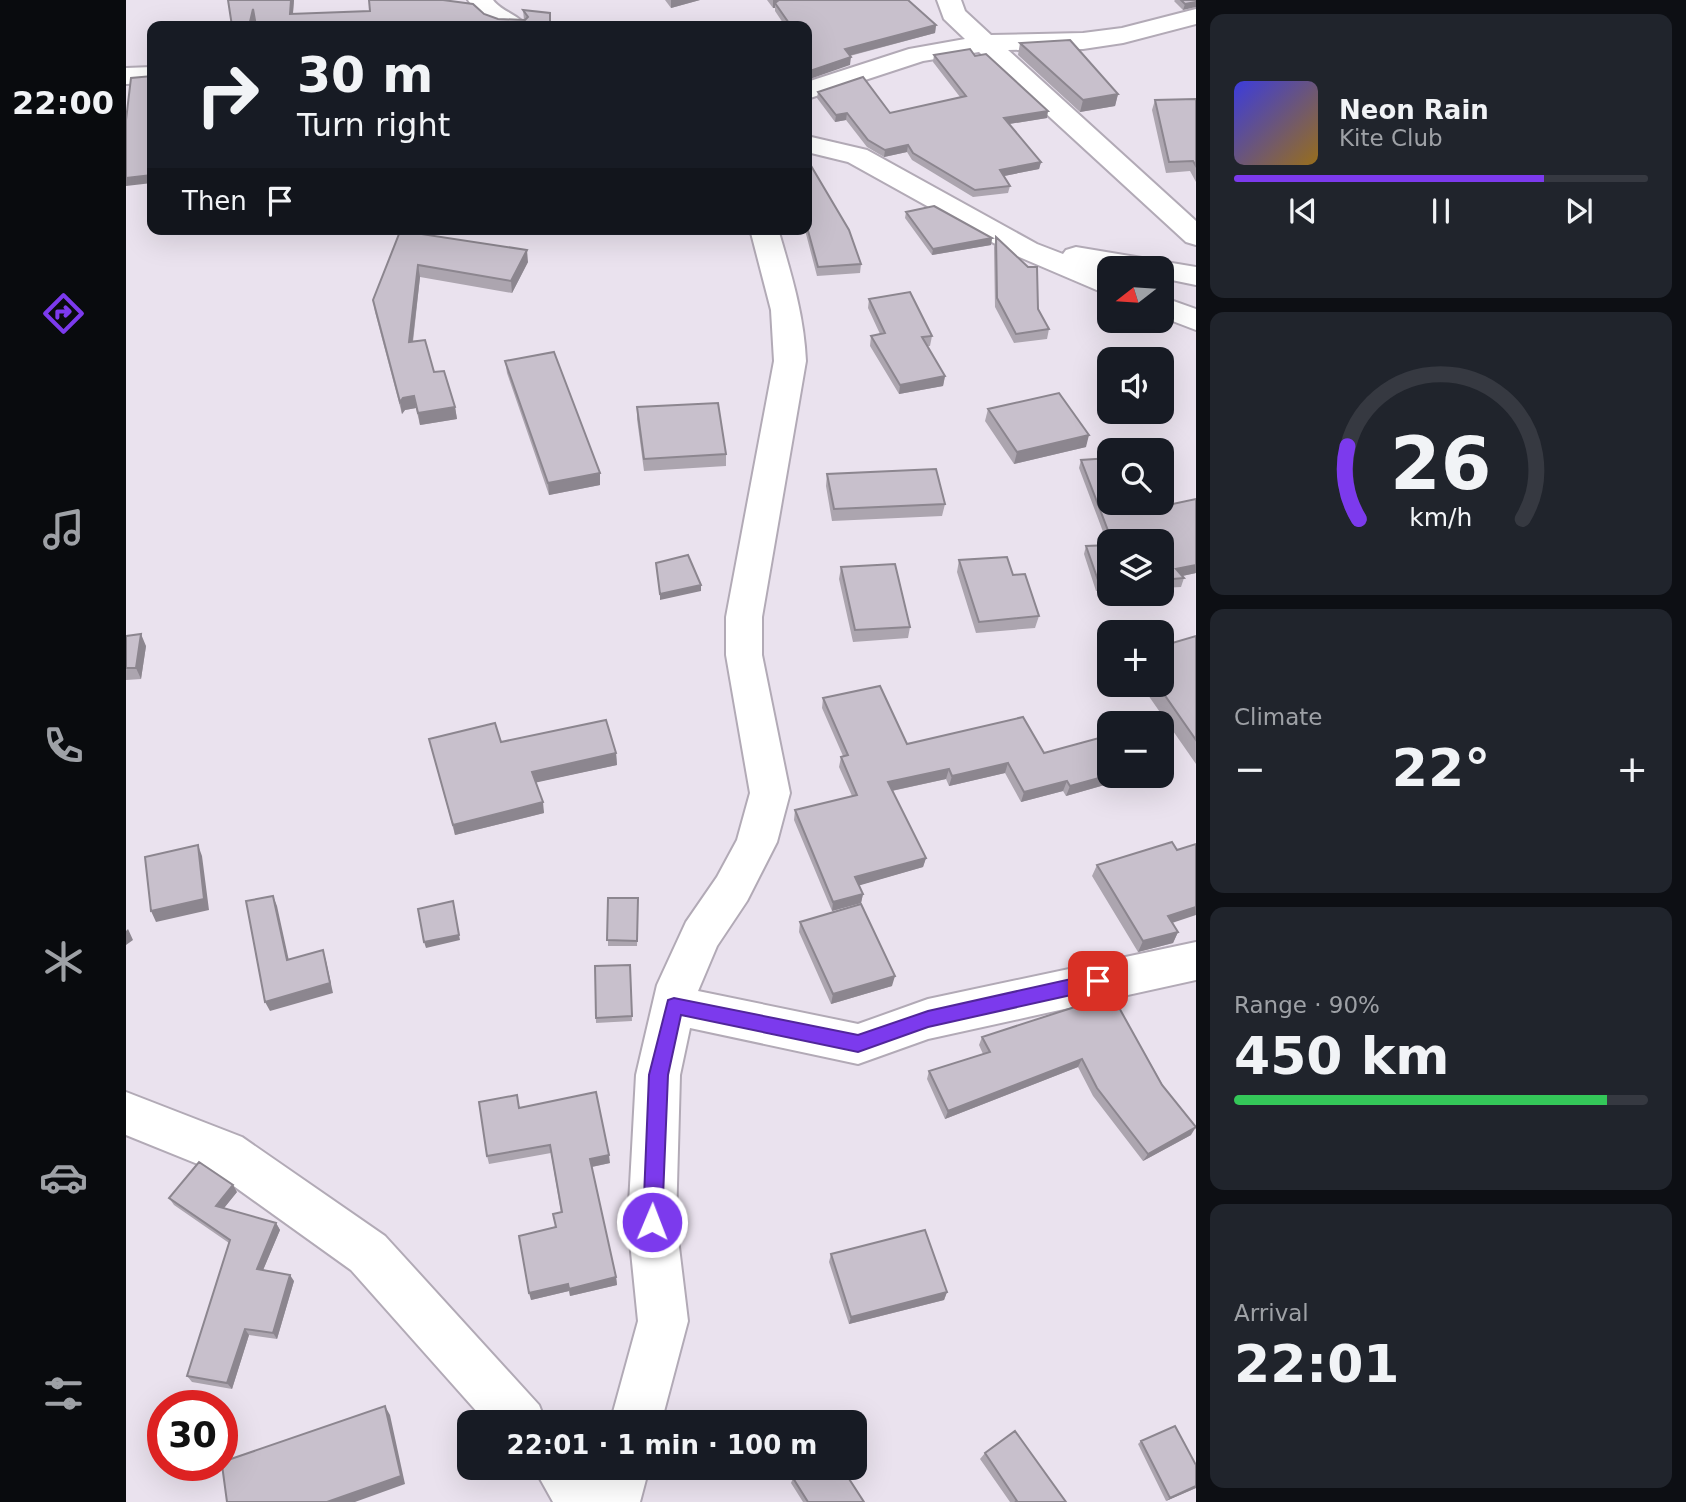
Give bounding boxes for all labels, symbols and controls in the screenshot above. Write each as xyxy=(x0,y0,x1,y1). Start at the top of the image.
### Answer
text: 30 m xyxy=(297,47,433,104)
icon: right xyxy=(182,49,273,140)
text: 22:00 xyxy=(12,84,114,122)
text: Neon Rain xyxy=(1339,95,1489,125)
text: Turn right xyxy=(297,106,450,144)
text: Kite Club xyxy=(1339,125,1443,151)
icon: arrive xyxy=(261,182,299,220)
text: Then xyxy=(182,186,247,216)
icon: previous xyxy=(1284,192,1322,230)
icon: pause xyxy=(1422,192,1460,230)
icon: next xyxy=(1560,192,1598,230)
north arrow xyxy=(1097,256,1174,332)
map controls xyxy=(1097,256,1174,788)
icon: directions xyxy=(39,289,88,338)
button: sound xyxy=(1097,347,1174,424)
text: 26 xyxy=(1390,422,1492,507)
button: search xyxy=(1097,438,1174,515)
text: km/h xyxy=(1409,503,1473,532)
icon: music xyxy=(39,505,88,554)
button: layers xyxy=(1097,529,1174,606)
button: + xyxy=(1097,620,1174,697)
text: Climate xyxy=(1234,704,1323,730)
button: − xyxy=(1097,711,1174,788)
icon: phone xyxy=(39,721,88,770)
text: 22° xyxy=(1392,738,1490,798)
text: − xyxy=(1234,747,1266,791)
text: + xyxy=(1616,747,1648,791)
icon: climate xyxy=(39,937,88,986)
pin xyxy=(1068,951,1128,1011)
icon: arrive xyxy=(1079,962,1117,1000)
text: Range · 90% xyxy=(1234,992,1380,1018)
text: 450 km xyxy=(1234,1026,1449,1086)
icon: car xyxy=(39,1153,88,1202)
position arrow xyxy=(615,1185,689,1259)
text: Arrival xyxy=(1234,1300,1309,1326)
text: 22:01 xyxy=(1234,1334,1400,1394)
icon: filters xyxy=(39,1369,88,1418)
speed limit sign: 30 xyxy=(147,1390,238,1481)
text: 22:01 · 1 min · 100 m xyxy=(507,1430,817,1460)

